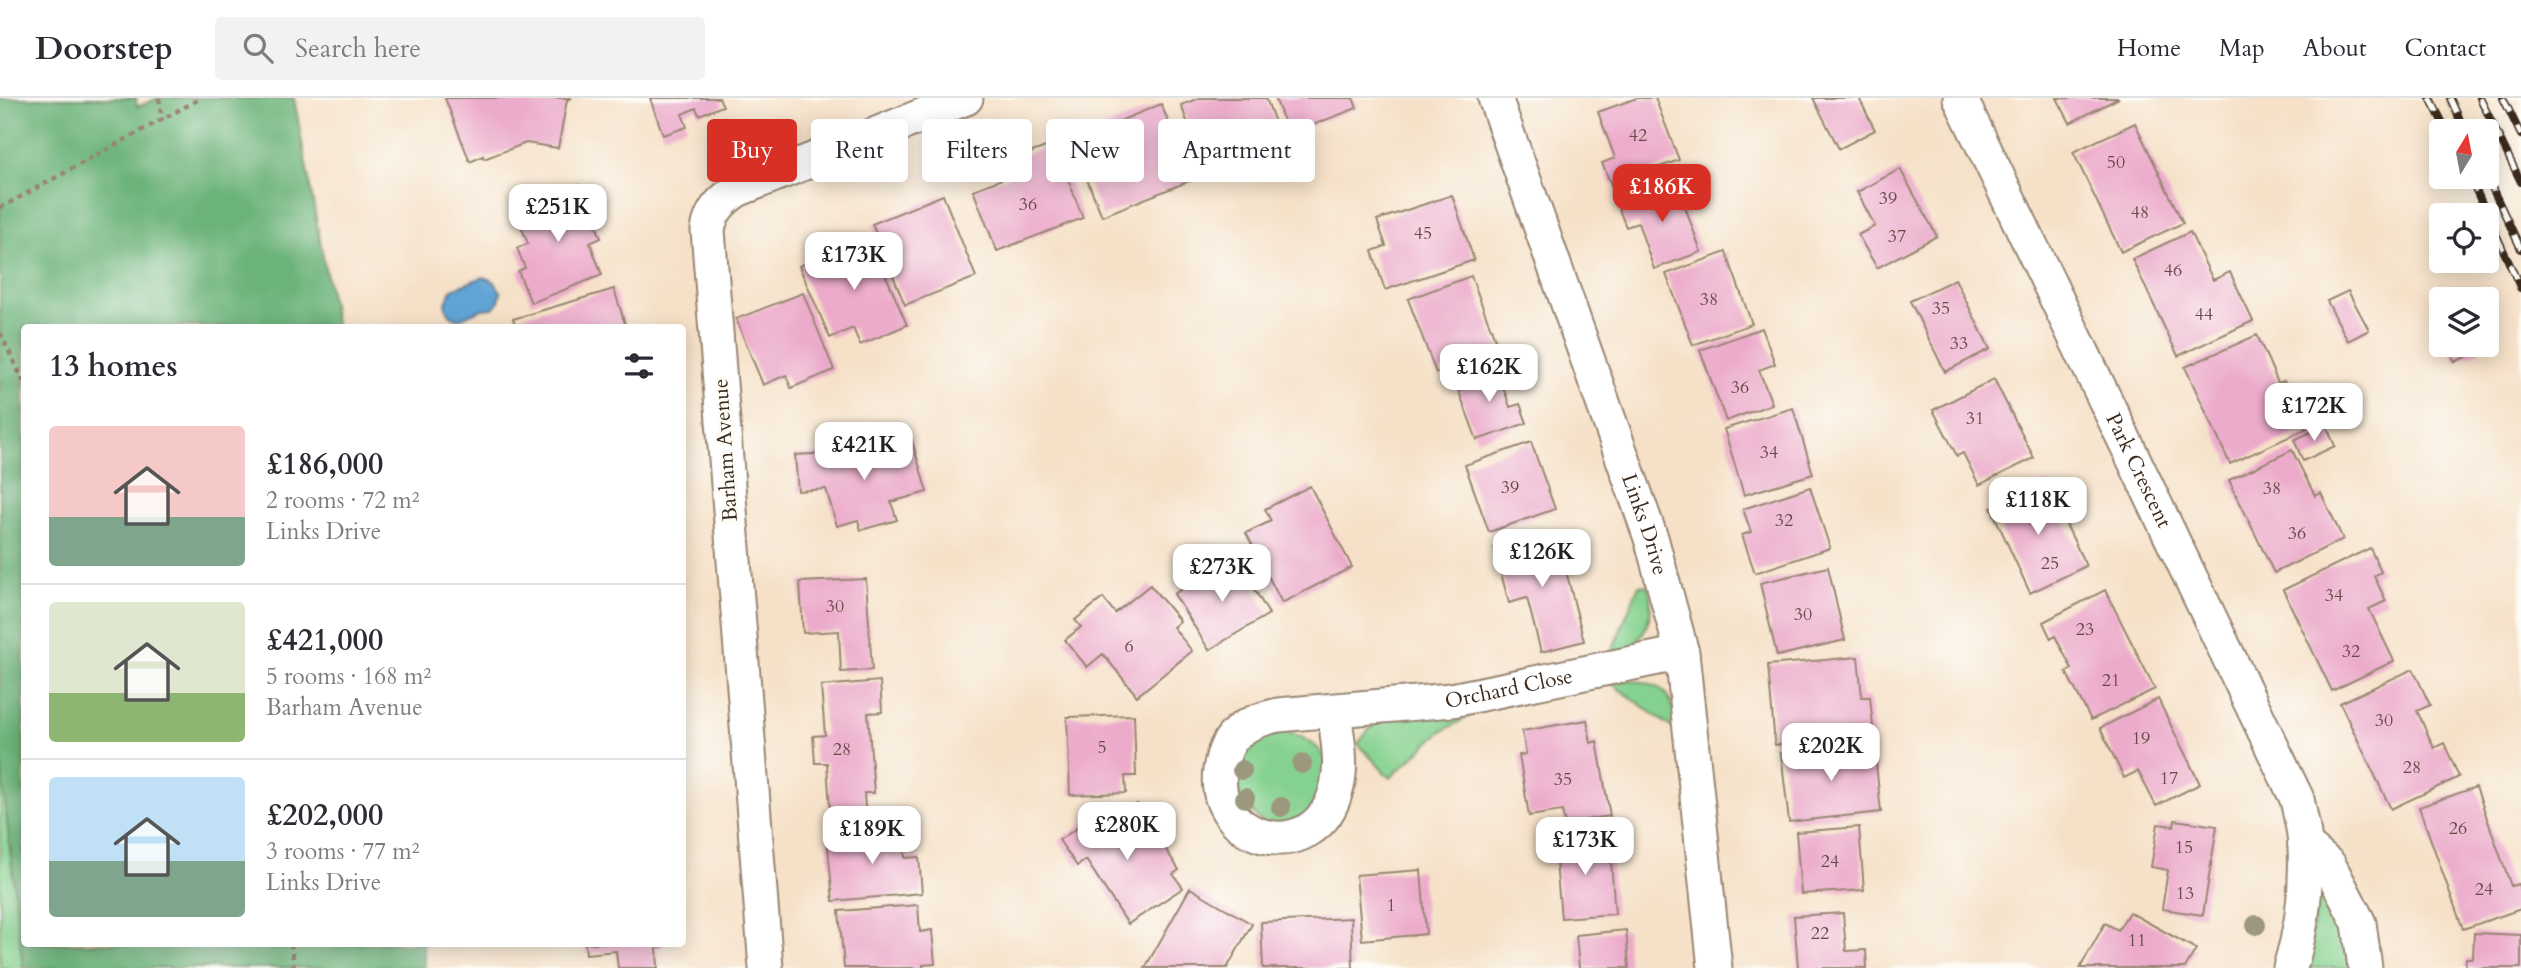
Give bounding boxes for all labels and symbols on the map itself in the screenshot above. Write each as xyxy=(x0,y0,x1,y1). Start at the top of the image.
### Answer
north arrow xyxy=(2429,119,2499,189)
house number: 42 xyxy=(1629,123,1647,148)
house number: 50 xyxy=(2107,150,2125,175)
pin: £186K xyxy=(1613,164,1711,224)
pin: £251K xyxy=(509,184,607,244)
house number: 39 xyxy=(1879,186,1897,211)
house number: 36 xyxy=(1019,192,1037,217)
house number: 48 xyxy=(2131,200,2149,225)
house number: 45 xyxy=(1414,221,1432,246)
house number: 37 xyxy=(1888,224,1906,249)
pin: £173K xyxy=(805,232,903,292)
house number: 46 xyxy=(2164,258,2182,283)
house number: 38 xyxy=(1700,287,1718,312)
house number: 35 xyxy=(1932,296,1950,321)
house number: 44 xyxy=(2195,302,2213,327)
house number: 33 xyxy=(1950,331,1968,356)
pin: £162K xyxy=(1440,344,1538,404)
house number: 36 xyxy=(1731,375,1749,400)
street label: Barham Avenue xyxy=(706,378,745,522)
pin: £172K xyxy=(2265,384,2363,443)
house number: 31 xyxy=(1966,406,1984,431)
street label: Park Crescent xyxy=(2099,408,2179,533)
pin: £421K xyxy=(815,422,913,482)
house number: 34 xyxy=(1760,440,1778,465)
street label: Links Drive xyxy=(1614,470,1674,578)
house number: 39 xyxy=(1501,475,1519,500)
house number: 38 xyxy=(2263,476,2281,501)
pin: £118K xyxy=(1989,478,2087,537)
house number: 32 xyxy=(1775,508,1793,533)
house number: 36 xyxy=(2288,521,2306,546)
pin: £126K xyxy=(1493,530,1591,589)
pin: £273K xyxy=(1173,545,1271,604)
house number: 25 xyxy=(2041,551,2059,576)
house number: 34 xyxy=(2325,583,2343,608)
house number: 30 xyxy=(826,594,844,619)
house number: 30 xyxy=(1794,602,1812,627)
house number: 23 xyxy=(2076,617,2094,642)
house number: 6 xyxy=(1124,634,1134,659)
house number: 32 xyxy=(2342,639,2360,664)
street label: Orchard Close xyxy=(1442,662,1575,716)
house number: 21 xyxy=(2102,668,2120,693)
house number: 30 xyxy=(2375,708,2393,733)
pin: £202K xyxy=(1782,724,1880,783)
house number: 19 xyxy=(2132,726,2150,751)
house number: 5 xyxy=(1097,735,1107,760)
house number: 28 xyxy=(833,737,851,762)
house number: 28 xyxy=(2403,755,2421,780)
house number: 17 xyxy=(2160,766,2178,791)
house number: 35 xyxy=(1554,767,1572,792)
pin: £280K xyxy=(1078,802,1176,862)
pin: £189K xyxy=(823,806,921,866)
house number: 26 xyxy=(2449,816,2467,841)
pin: £173K xyxy=(1536,818,1634,877)
house number: 15 xyxy=(2175,835,2193,860)
house number: 24 xyxy=(1821,849,1839,874)
house number: 24 xyxy=(2475,877,2493,902)
house number: 13 xyxy=(2176,881,2194,906)
house number: 1 xyxy=(1386,893,1396,918)
house number: 22 xyxy=(1811,921,1829,946)
house number: 11 xyxy=(2128,928,2146,953)

